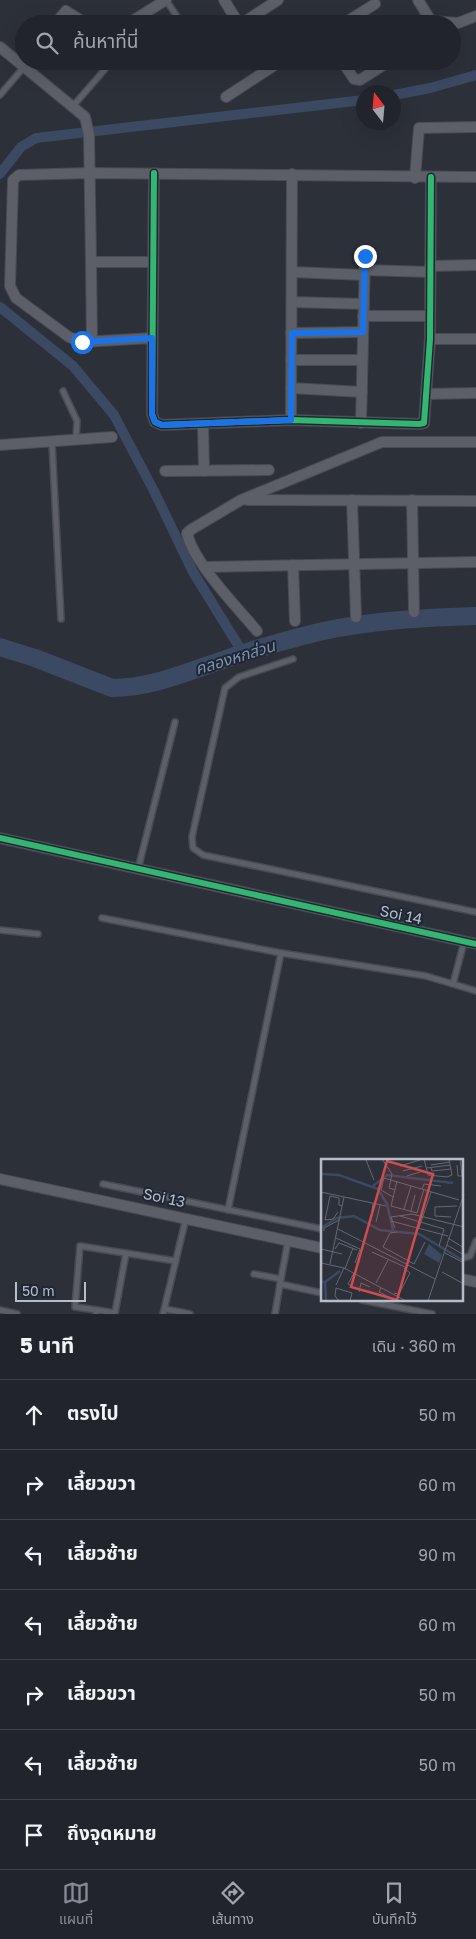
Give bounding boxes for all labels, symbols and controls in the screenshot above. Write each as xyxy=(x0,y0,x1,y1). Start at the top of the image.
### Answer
search box xyxy=(15,15,461,70)
icon: search xyxy=(33,29,61,57)
text: ค้นหาที่นี่ xyxy=(73,29,138,52)
north arrow xyxy=(356,85,401,130)
route end xyxy=(354,245,377,268)
route start xyxy=(71,331,94,354)
water label: คลองหกส่วน xyxy=(193,635,279,679)
street label: Soi 14 xyxy=(378,901,424,927)
inset map xyxy=(321,1159,464,1302)
street label: Soi 13 xyxy=(142,1184,187,1210)
scale bar xyxy=(15,1279,86,1302)
text: 50 m xyxy=(22,1282,55,1299)
text: 5 นาที xyxy=(20,1332,74,1358)
text: เดิน · 360 m xyxy=(372,1336,456,1356)
icon: ahead xyxy=(20,1401,48,1429)
text: ตรงไป xyxy=(67,1401,119,1424)
text: 50 m xyxy=(419,1405,456,1425)
icon: right xyxy=(20,1471,48,1499)
text: เลี้ยวขวา xyxy=(67,1471,136,1494)
text: 60 m xyxy=(418,1475,456,1495)
icon: left xyxy=(20,1541,48,1569)
text: เลี้ยวซ้าย xyxy=(67,1541,138,1564)
text: 90 m xyxy=(418,1545,456,1565)
icon: left xyxy=(20,1611,48,1639)
text: เลี้ยวซ้าย xyxy=(67,1611,138,1634)
text: 60 m xyxy=(418,1615,456,1635)
icon: right xyxy=(20,1681,48,1709)
text: เลี้ยวขวา xyxy=(67,1681,136,1704)
text: 50 m xyxy=(419,1685,456,1705)
icon: left xyxy=(20,1751,48,1779)
text: เลี้ยวซ้าย xyxy=(67,1751,138,1774)
text: 50 m xyxy=(419,1755,456,1775)
icon: arrive xyxy=(20,1821,48,1849)
text: ถึงจุดหมาย xyxy=(67,1821,157,1844)
tab: แผนที่ xyxy=(59,1879,93,1930)
tab: เส้นทาง xyxy=(211,1879,254,1930)
tab: บันทึกไว้ xyxy=(372,1879,417,1930)

